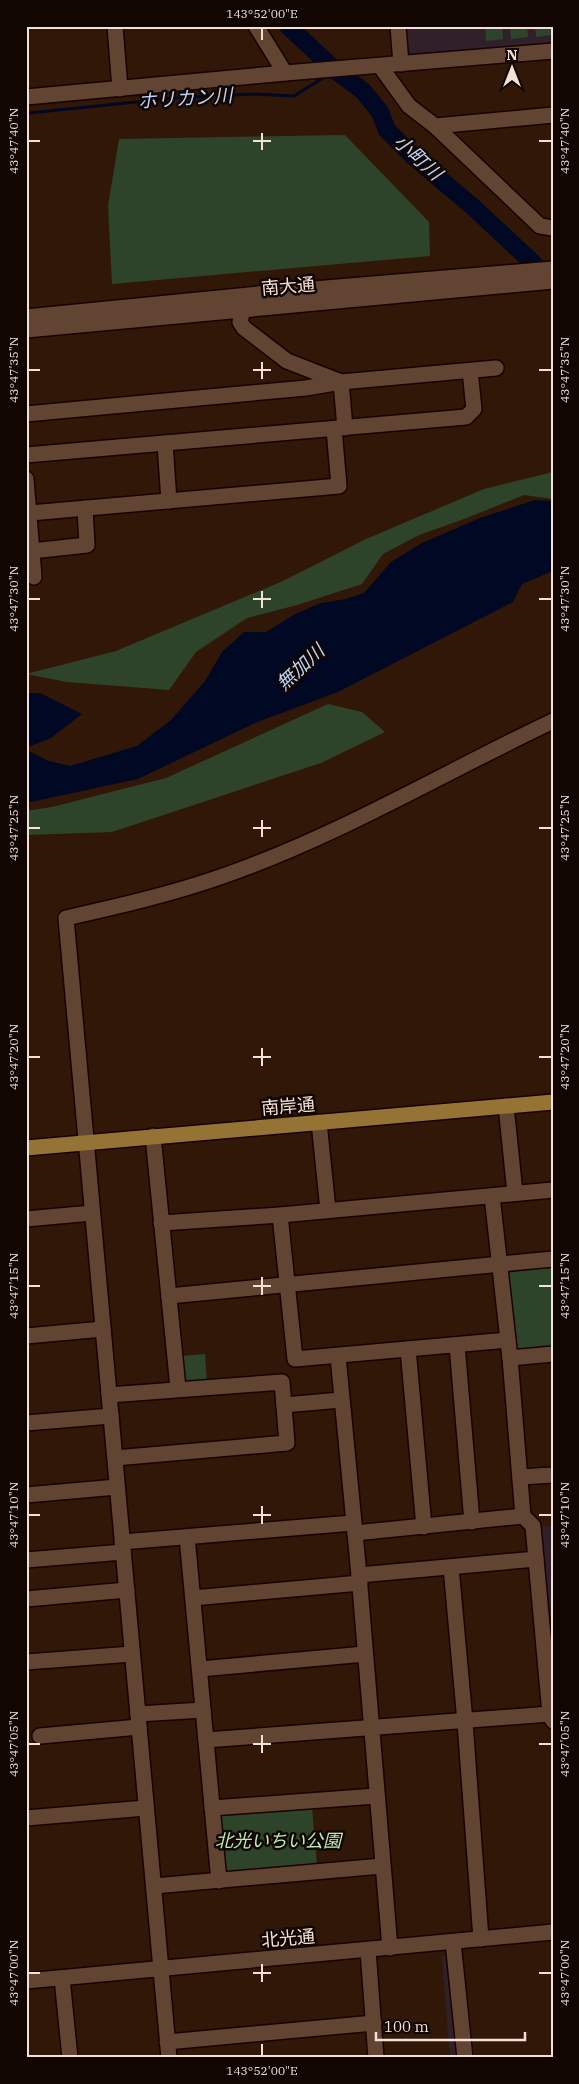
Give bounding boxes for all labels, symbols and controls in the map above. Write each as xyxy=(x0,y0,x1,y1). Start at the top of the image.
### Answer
text: 143°52'00"E xyxy=(226,6,298,21)
north arrow xyxy=(486,42,536,92)
text: N xyxy=(506,46,518,64)
water label: ホリカン川 xyxy=(137,83,235,113)
text: 43°47'40"N xyxy=(6,108,21,174)
text: 43°47'40"N xyxy=(557,108,572,174)
water label: 小町川 xyxy=(389,129,449,186)
street label: 南大通 xyxy=(260,272,316,300)
text: 43°47'35"N xyxy=(6,337,21,403)
text: 43°47'35"N xyxy=(557,337,572,403)
text: 43°47'30"N xyxy=(6,566,21,632)
text: 43°47'30"N xyxy=(557,566,572,632)
water label: 無加川 xyxy=(271,637,330,695)
text: 43°47'25"N xyxy=(6,795,21,861)
text: 43°47'25"N xyxy=(557,795,572,861)
text: 43°47'20"N xyxy=(6,1024,21,1090)
text: 43°47'20"N xyxy=(557,1024,572,1090)
street label: 南岸通 xyxy=(260,1092,316,1120)
text: 43°47'15"N xyxy=(6,1253,21,1319)
text: 43°47'15"N xyxy=(557,1253,572,1319)
text: 43°47'10"N xyxy=(6,1482,21,1548)
text: 43°47'10"N xyxy=(557,1482,572,1548)
text: 43°47'05"N xyxy=(6,1711,21,1777)
text: 43°47'05"N xyxy=(557,1711,572,1777)
park label: 北光いちい公園 xyxy=(215,1829,344,1852)
street label: 北光通 xyxy=(260,1924,316,1952)
text: 43°47'00"N xyxy=(6,1940,21,2006)
text: 43°47'00"N xyxy=(557,1940,572,2006)
scale bar xyxy=(376,2009,525,2041)
text: 100 m xyxy=(384,2017,429,2036)
text: 143°52'00"E xyxy=(226,2063,298,2078)

